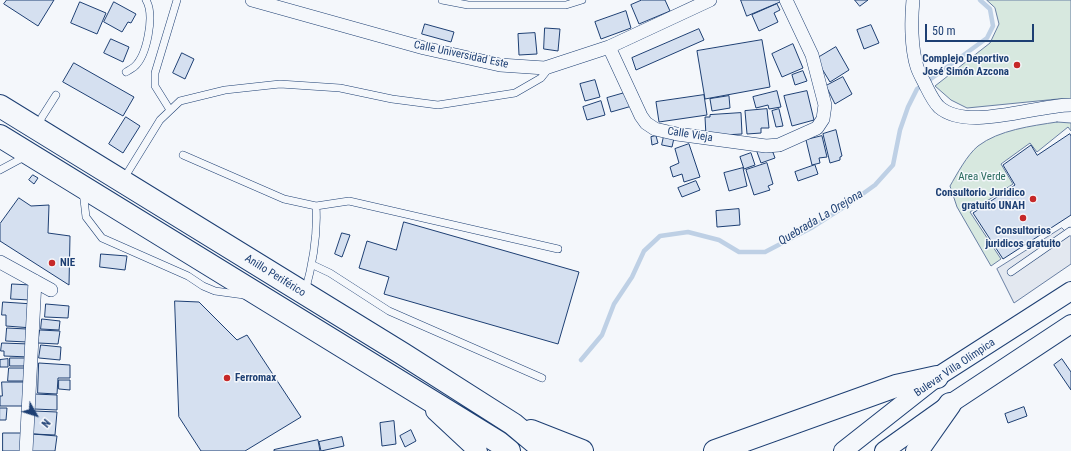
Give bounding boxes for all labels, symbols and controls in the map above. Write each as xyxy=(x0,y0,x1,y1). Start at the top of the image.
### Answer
scale bar xyxy=(927,16,1036,42)
text: 50 m xyxy=(932,24,956,38)
street label: Calle Universidad Este xyxy=(412,39,510,71)
place label: Complejo Deportivo José Simón Azcona xyxy=(922,52,1009,78)
marker: Complejo Deportivo José Simón Azcona xyxy=(1012,60,1022,70)
street label: Calle Vieja xyxy=(666,125,714,145)
park label: Area Verde xyxy=(958,170,1006,184)
place label: Consultorio Juridico gratuito UNAH xyxy=(936,186,1025,212)
water label: Quebrada La Orejona xyxy=(776,187,866,249)
marker: Consultorio Juridico gratuito UNAH xyxy=(1028,194,1038,204)
marker: Consultorios juridicos gratuito xyxy=(1018,213,1028,223)
place label: Consultorios juridicos gratuito xyxy=(985,224,1061,250)
street label: Anillo Periférico xyxy=(242,252,308,300)
place label: NIE xyxy=(60,256,75,270)
marker: NIE xyxy=(47,258,57,268)
street label: Bulevar Villa Olímpica xyxy=(912,336,998,400)
place label: Ferromax xyxy=(235,371,276,385)
marker: Ferromax xyxy=(222,373,232,383)
north arrow xyxy=(16,395,56,435)
text: N xyxy=(39,416,53,430)

